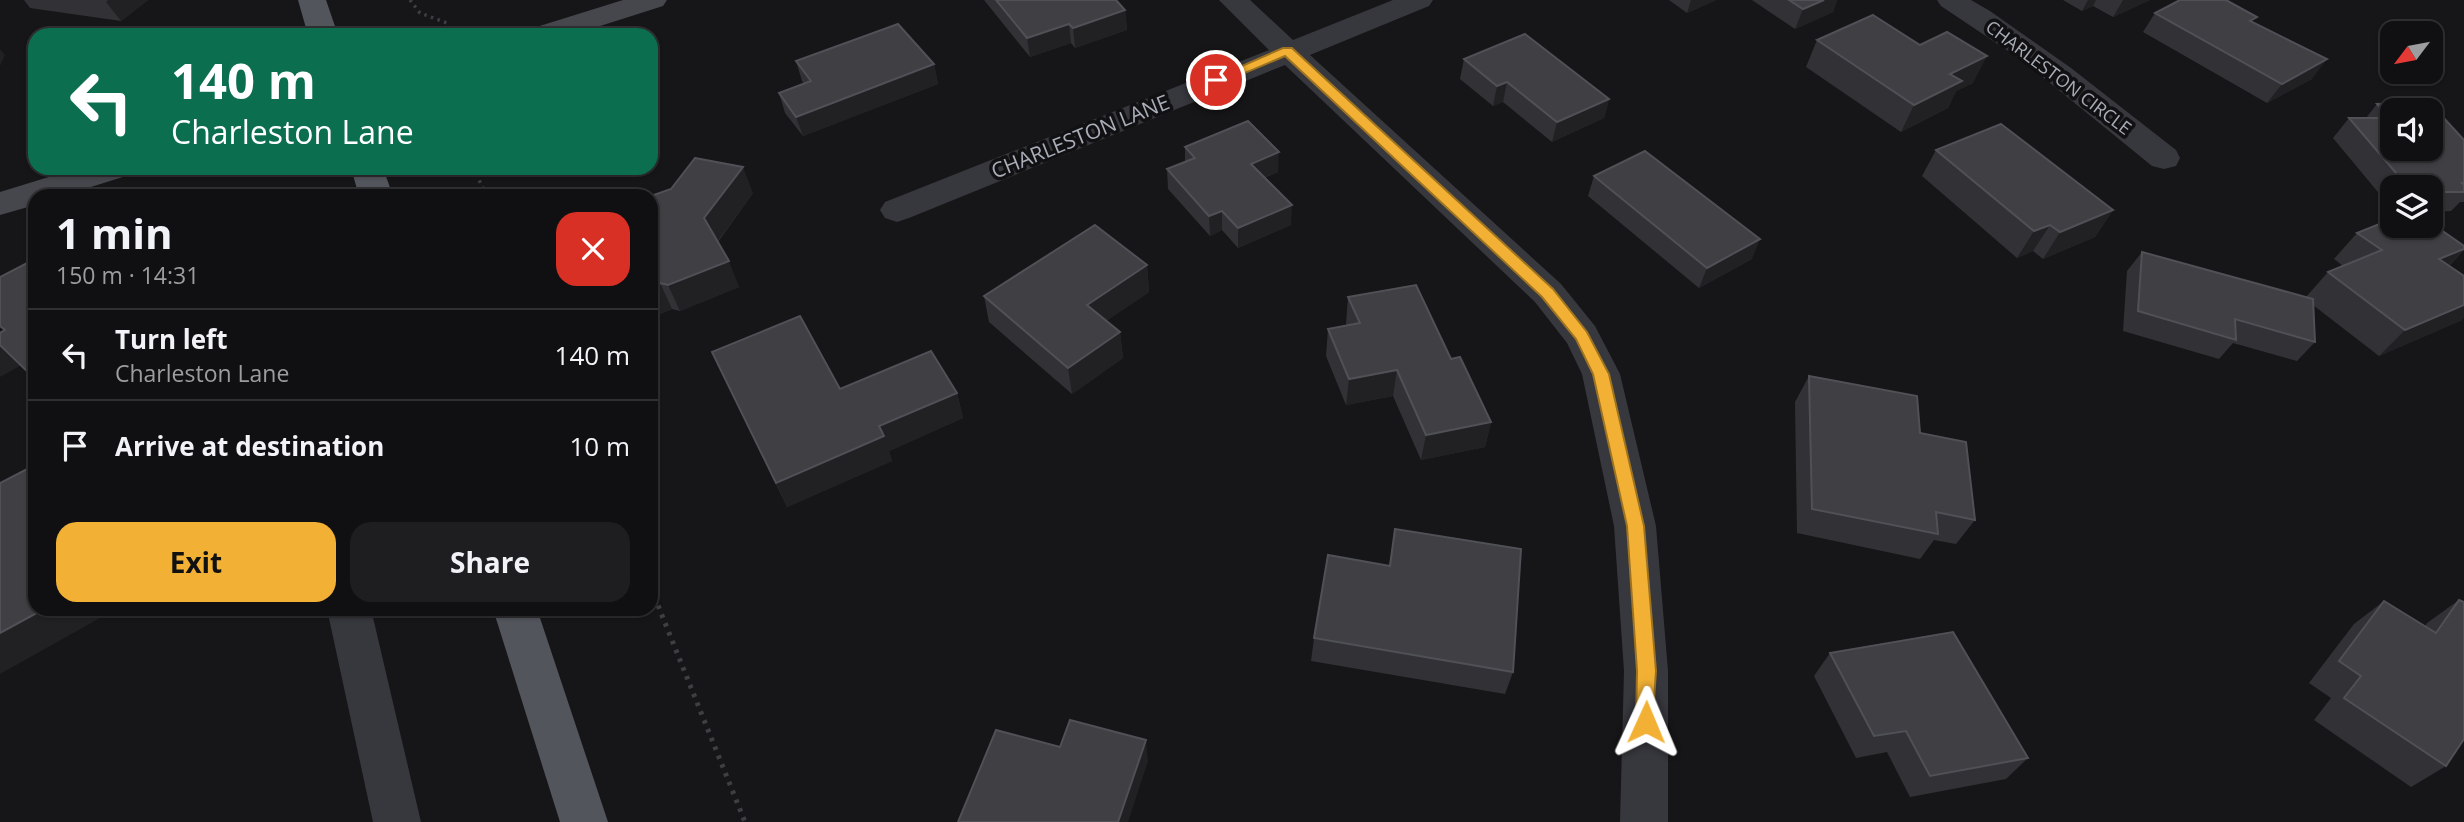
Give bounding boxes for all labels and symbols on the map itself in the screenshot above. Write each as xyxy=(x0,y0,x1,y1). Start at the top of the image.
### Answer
street label: CHARLESTON CIRCLE xyxy=(1981,14,2137,140)
north arrow xyxy=(2380,21,2443,84)
pin xyxy=(1186,50,1246,110)
street label: CHARLESTON LANE xyxy=(987,87,1173,185)
position arrow xyxy=(1609,685,1683,759)

